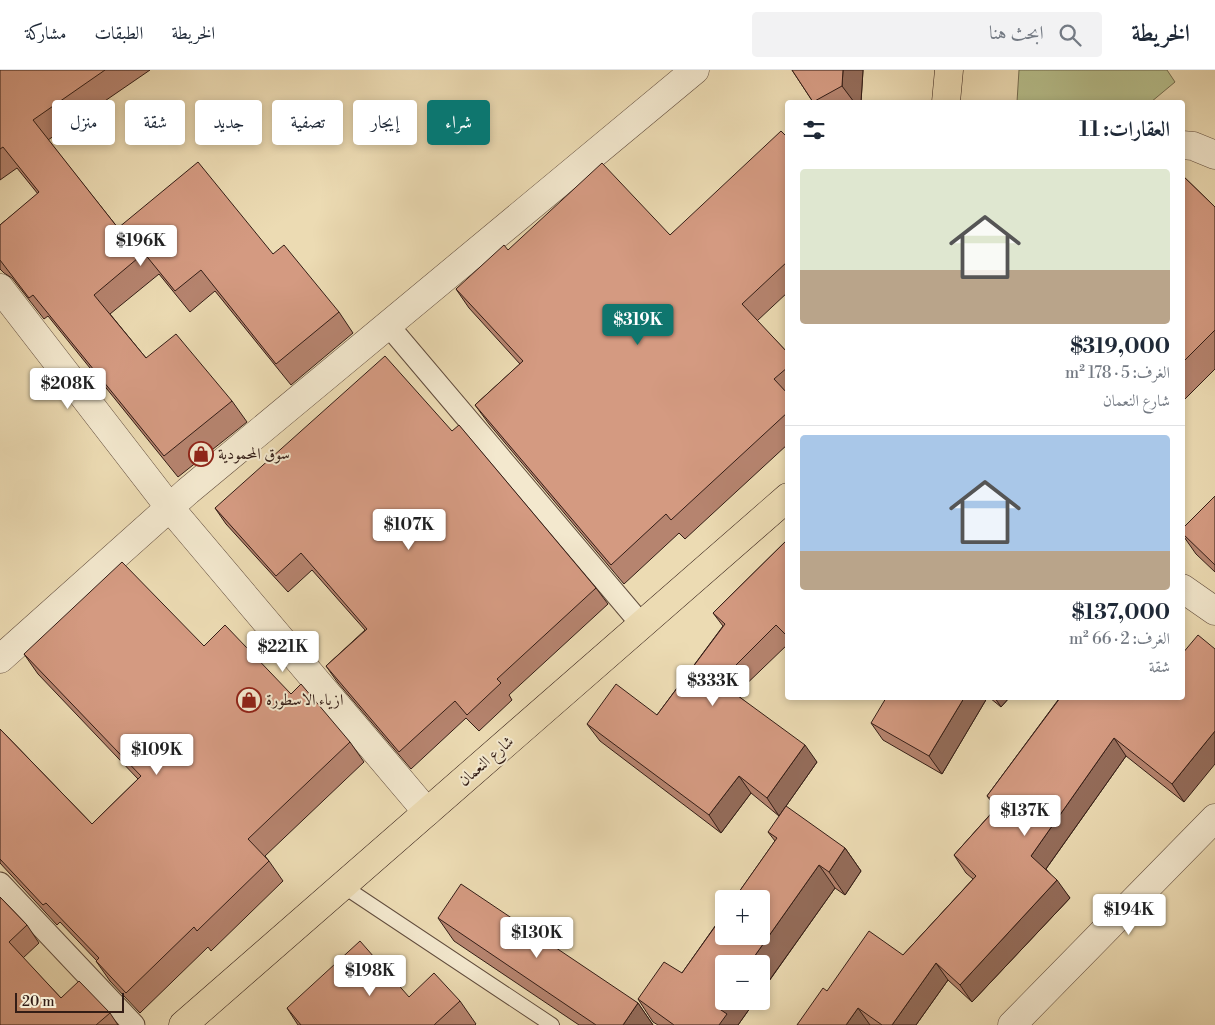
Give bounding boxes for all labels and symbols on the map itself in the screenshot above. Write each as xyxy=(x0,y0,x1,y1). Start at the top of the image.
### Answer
pin: $196K xyxy=(106,224,176,267)
pin: $319K xyxy=(603,304,673,346)
pin: $208K xyxy=(33,368,103,410)
shop icon: سوق المحمودية xyxy=(188,441,214,467)
place label: سوق المحمودية xyxy=(218,444,290,464)
pin: $107K xyxy=(374,508,444,551)
pin: $221K xyxy=(248,630,318,673)
pin: $333K xyxy=(678,664,748,707)
shop icon: ازياء الاسطورة xyxy=(236,687,262,713)
place label: ازياء الاسطورة xyxy=(266,690,343,710)
street label: شارع النعمان xyxy=(454,731,520,793)
pin: $109K xyxy=(122,734,192,776)
pin: $137K xyxy=(990,794,1060,837)
pin: $194K xyxy=(1094,894,1164,936)
pin: $130K xyxy=(502,916,572,959)
pin: $198K xyxy=(335,954,405,997)
scale bar xyxy=(15,990,124,1013)

